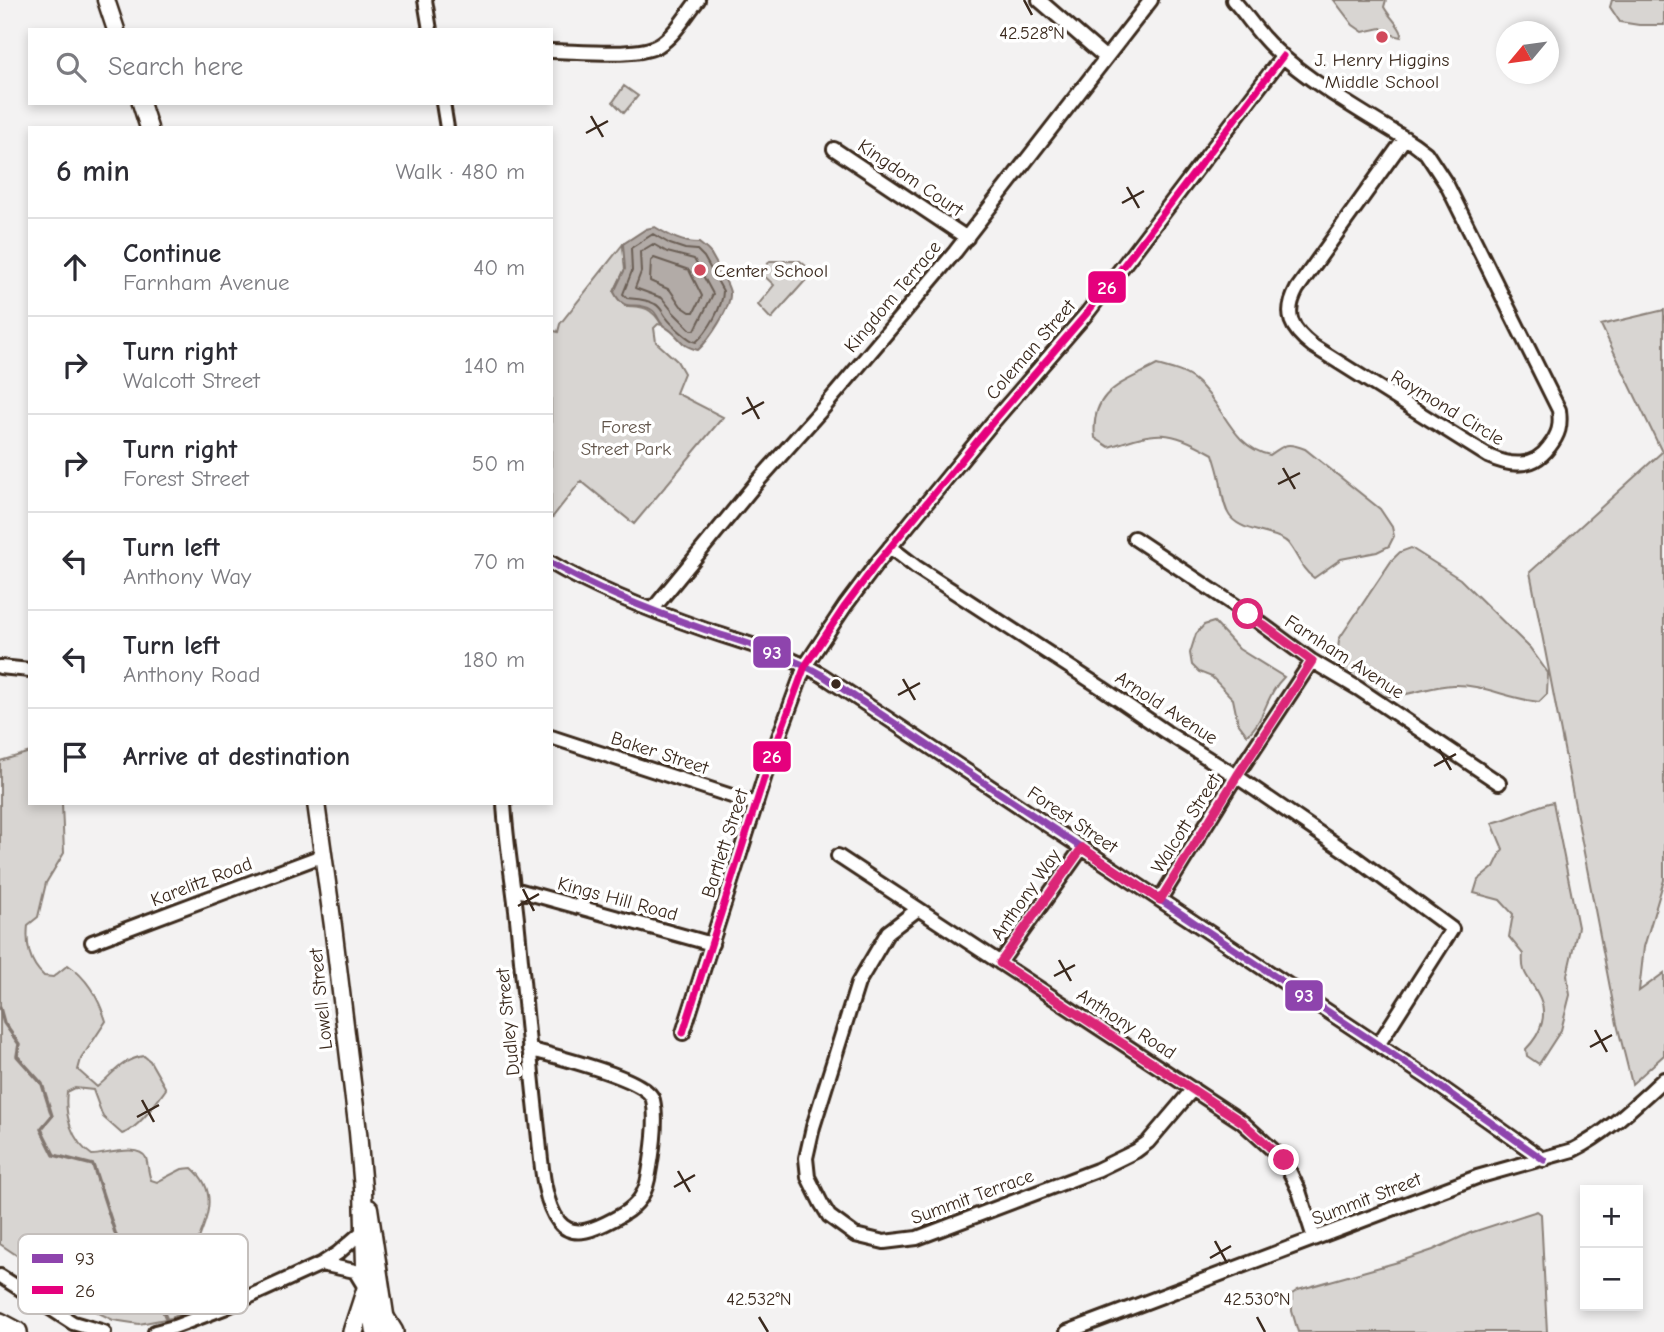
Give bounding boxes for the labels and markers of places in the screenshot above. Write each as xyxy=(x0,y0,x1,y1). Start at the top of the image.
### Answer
marker: J. Henry Higgins Middle School xyxy=(1374,29,1390,45)
place label: J. Henry Higgins Middle School xyxy=(1315,49,1450,93)
place label: Center School xyxy=(714,260,828,282)
marker: Center School xyxy=(692,262,708,278)
unlabelled marker xyxy=(829,677,843,691)

